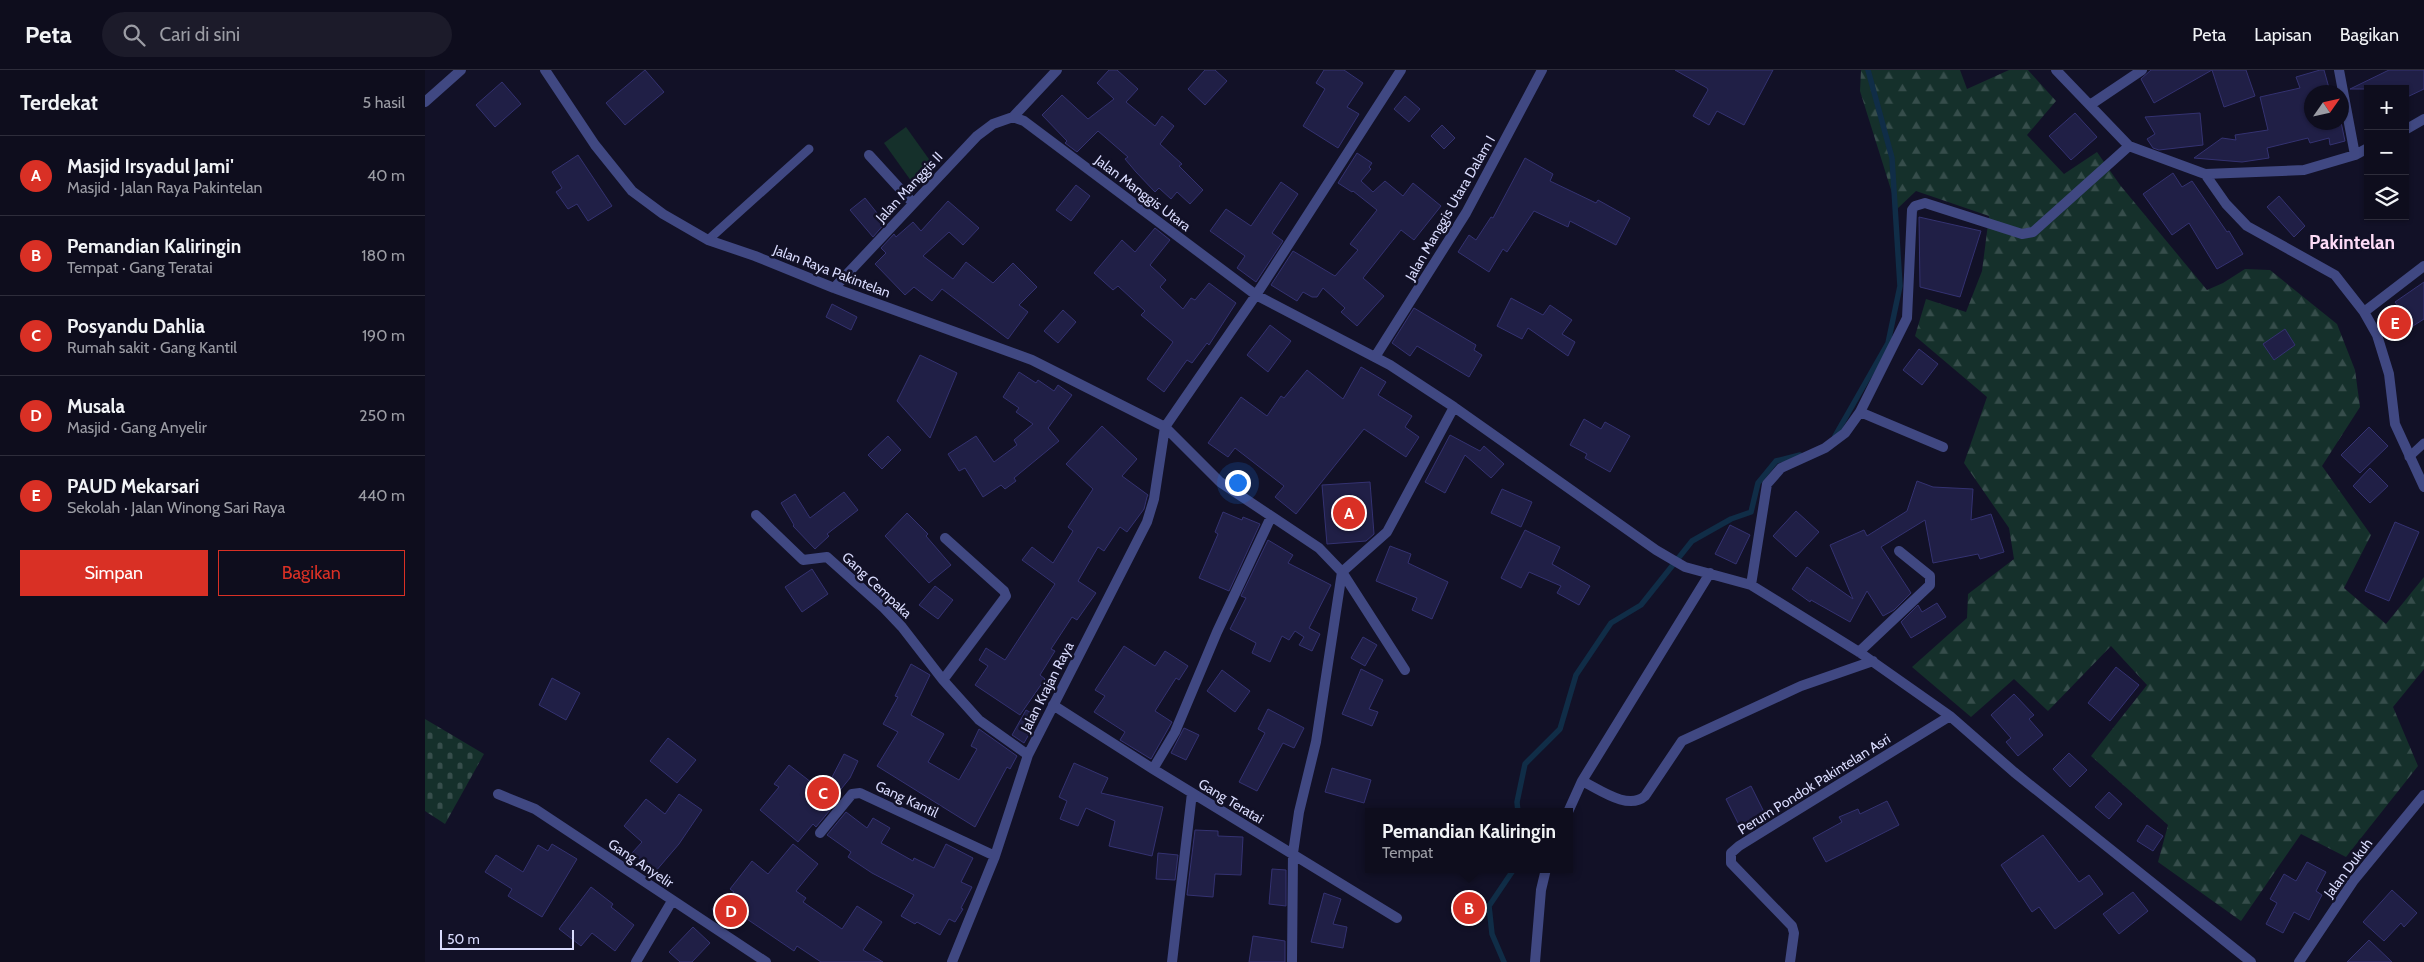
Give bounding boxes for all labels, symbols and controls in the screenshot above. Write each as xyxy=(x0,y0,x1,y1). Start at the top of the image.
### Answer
search box xyxy=(102,12,452,57)
text: Peta xyxy=(25,20,72,49)
icon: search xyxy=(120,21,148,49)
text: Cari di sini xyxy=(160,23,240,46)
text: Peta xyxy=(2192,24,2226,46)
text: Lapisan xyxy=(2254,24,2312,46)
text: Bagikan xyxy=(2340,24,2399,46)
north arrow xyxy=(2304,85,2349,130)
map controls xyxy=(2364,85,2409,220)
button: + xyxy=(2364,85,2409,130)
text: Terdekat xyxy=(20,90,98,115)
text: 5 hasil xyxy=(363,93,405,112)
button: − xyxy=(2364,130,2409,175)
street label: Jalan Manggis Utara Dalam I xyxy=(1401,132,1499,285)
street label: Jalan Manggis II xyxy=(871,148,946,227)
street label: Jalan Manggis Utara xyxy=(1091,150,1195,235)
text: Masjid Irsyadul Jami' xyxy=(67,155,234,178)
text: A xyxy=(31,166,41,185)
text: 40 m xyxy=(367,166,405,185)
button: layers xyxy=(2364,175,2409,220)
text: Masjid · Jalan Raya Pakintelan xyxy=(67,178,263,197)
district label: Pakintelan xyxy=(2309,231,2395,254)
text: Pemandian Kaliringin xyxy=(67,235,241,258)
street label: Jalan Raya Pakintelan xyxy=(770,240,893,302)
text: B xyxy=(31,246,41,265)
text: 180 m xyxy=(361,246,405,265)
text: Tempat · Gang Teratai xyxy=(67,258,213,277)
pin: E xyxy=(2379,304,2411,342)
text: Posyandu Dahlia xyxy=(67,315,205,338)
text: C xyxy=(31,326,41,345)
text: 190 m xyxy=(362,326,405,345)
text: Rumah sakit · Gang Kantil xyxy=(67,338,237,357)
text: Musala xyxy=(67,395,125,418)
text: D xyxy=(30,406,42,425)
text: 250 m xyxy=(359,406,405,425)
text: Masjid · Gang Anyelir xyxy=(67,418,207,437)
your location xyxy=(1225,470,1251,496)
text: PAUD Mekarsari xyxy=(67,475,199,498)
text: E xyxy=(31,486,41,505)
text: 440 m xyxy=(358,486,405,505)
pin: A xyxy=(1333,494,1365,532)
text: Sekolah · Jalan Winong Sari Raya xyxy=(67,498,285,517)
street label: Gang Cempaka xyxy=(838,548,916,622)
button: Simpan xyxy=(20,550,208,596)
button: Bagikan xyxy=(218,550,405,596)
street label: Jalan Krajan Raya xyxy=(1016,638,1078,736)
street label: Perum Pondok Pakintelan Asri xyxy=(1734,730,1894,838)
pin: C xyxy=(807,774,839,812)
street label: Gang Teratai xyxy=(1195,775,1267,828)
street label: Gang Kantil xyxy=(873,777,942,822)
popup xyxy=(1365,808,1573,873)
text: Pemandian Kaliringin xyxy=(1382,820,1556,843)
street label: Gang Anyelir xyxy=(605,835,678,892)
street label: Jalan Dukuh xyxy=(2319,835,2376,902)
text: Tempat xyxy=(1382,843,1433,862)
pin: B xyxy=(1453,889,1485,927)
pin: D xyxy=(715,892,747,930)
scale bar xyxy=(440,927,574,950)
text: 50 m xyxy=(447,930,480,948)

